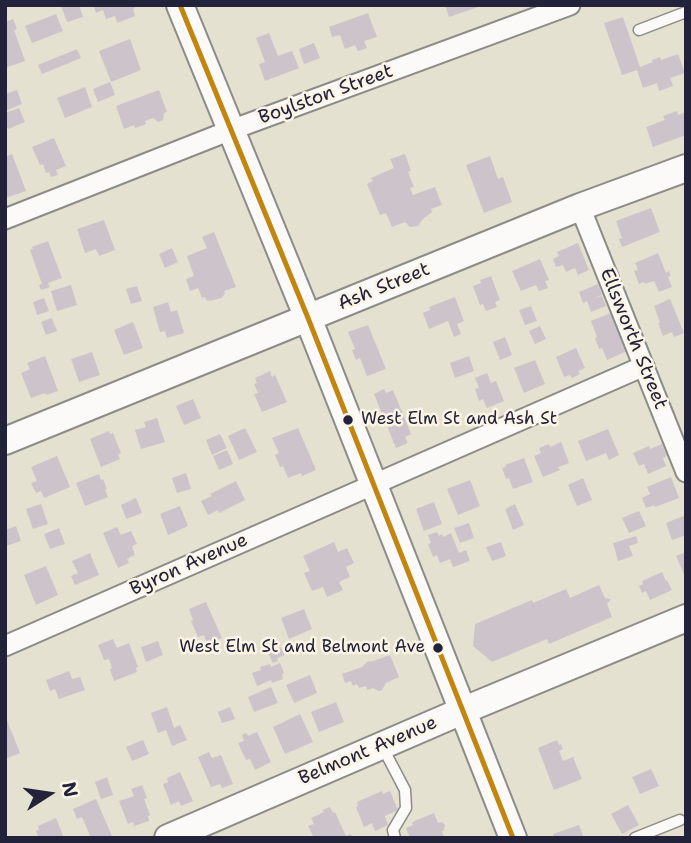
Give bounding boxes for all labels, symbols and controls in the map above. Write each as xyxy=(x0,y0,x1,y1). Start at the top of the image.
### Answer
street label: Boylston Street xyxy=(256,60,396,130)
street label: Ash Street xyxy=(335,258,433,316)
street label: Ellsworth Street xyxy=(594,265,672,413)
place label: West Elm St and Ash St xyxy=(361,410,557,430)
marker: West Elm St and Ash St xyxy=(341,413,355,427)
street label: Byron Avenue xyxy=(127,529,251,601)
place label: West Elm St and Belmont Ave xyxy=(179,638,425,658)
marker: West Elm St and Belmont Ave xyxy=(431,641,445,655)
street label: Belmont Avenue xyxy=(295,712,441,790)
north arrow xyxy=(14,759,84,829)
text: N xyxy=(56,780,84,799)

